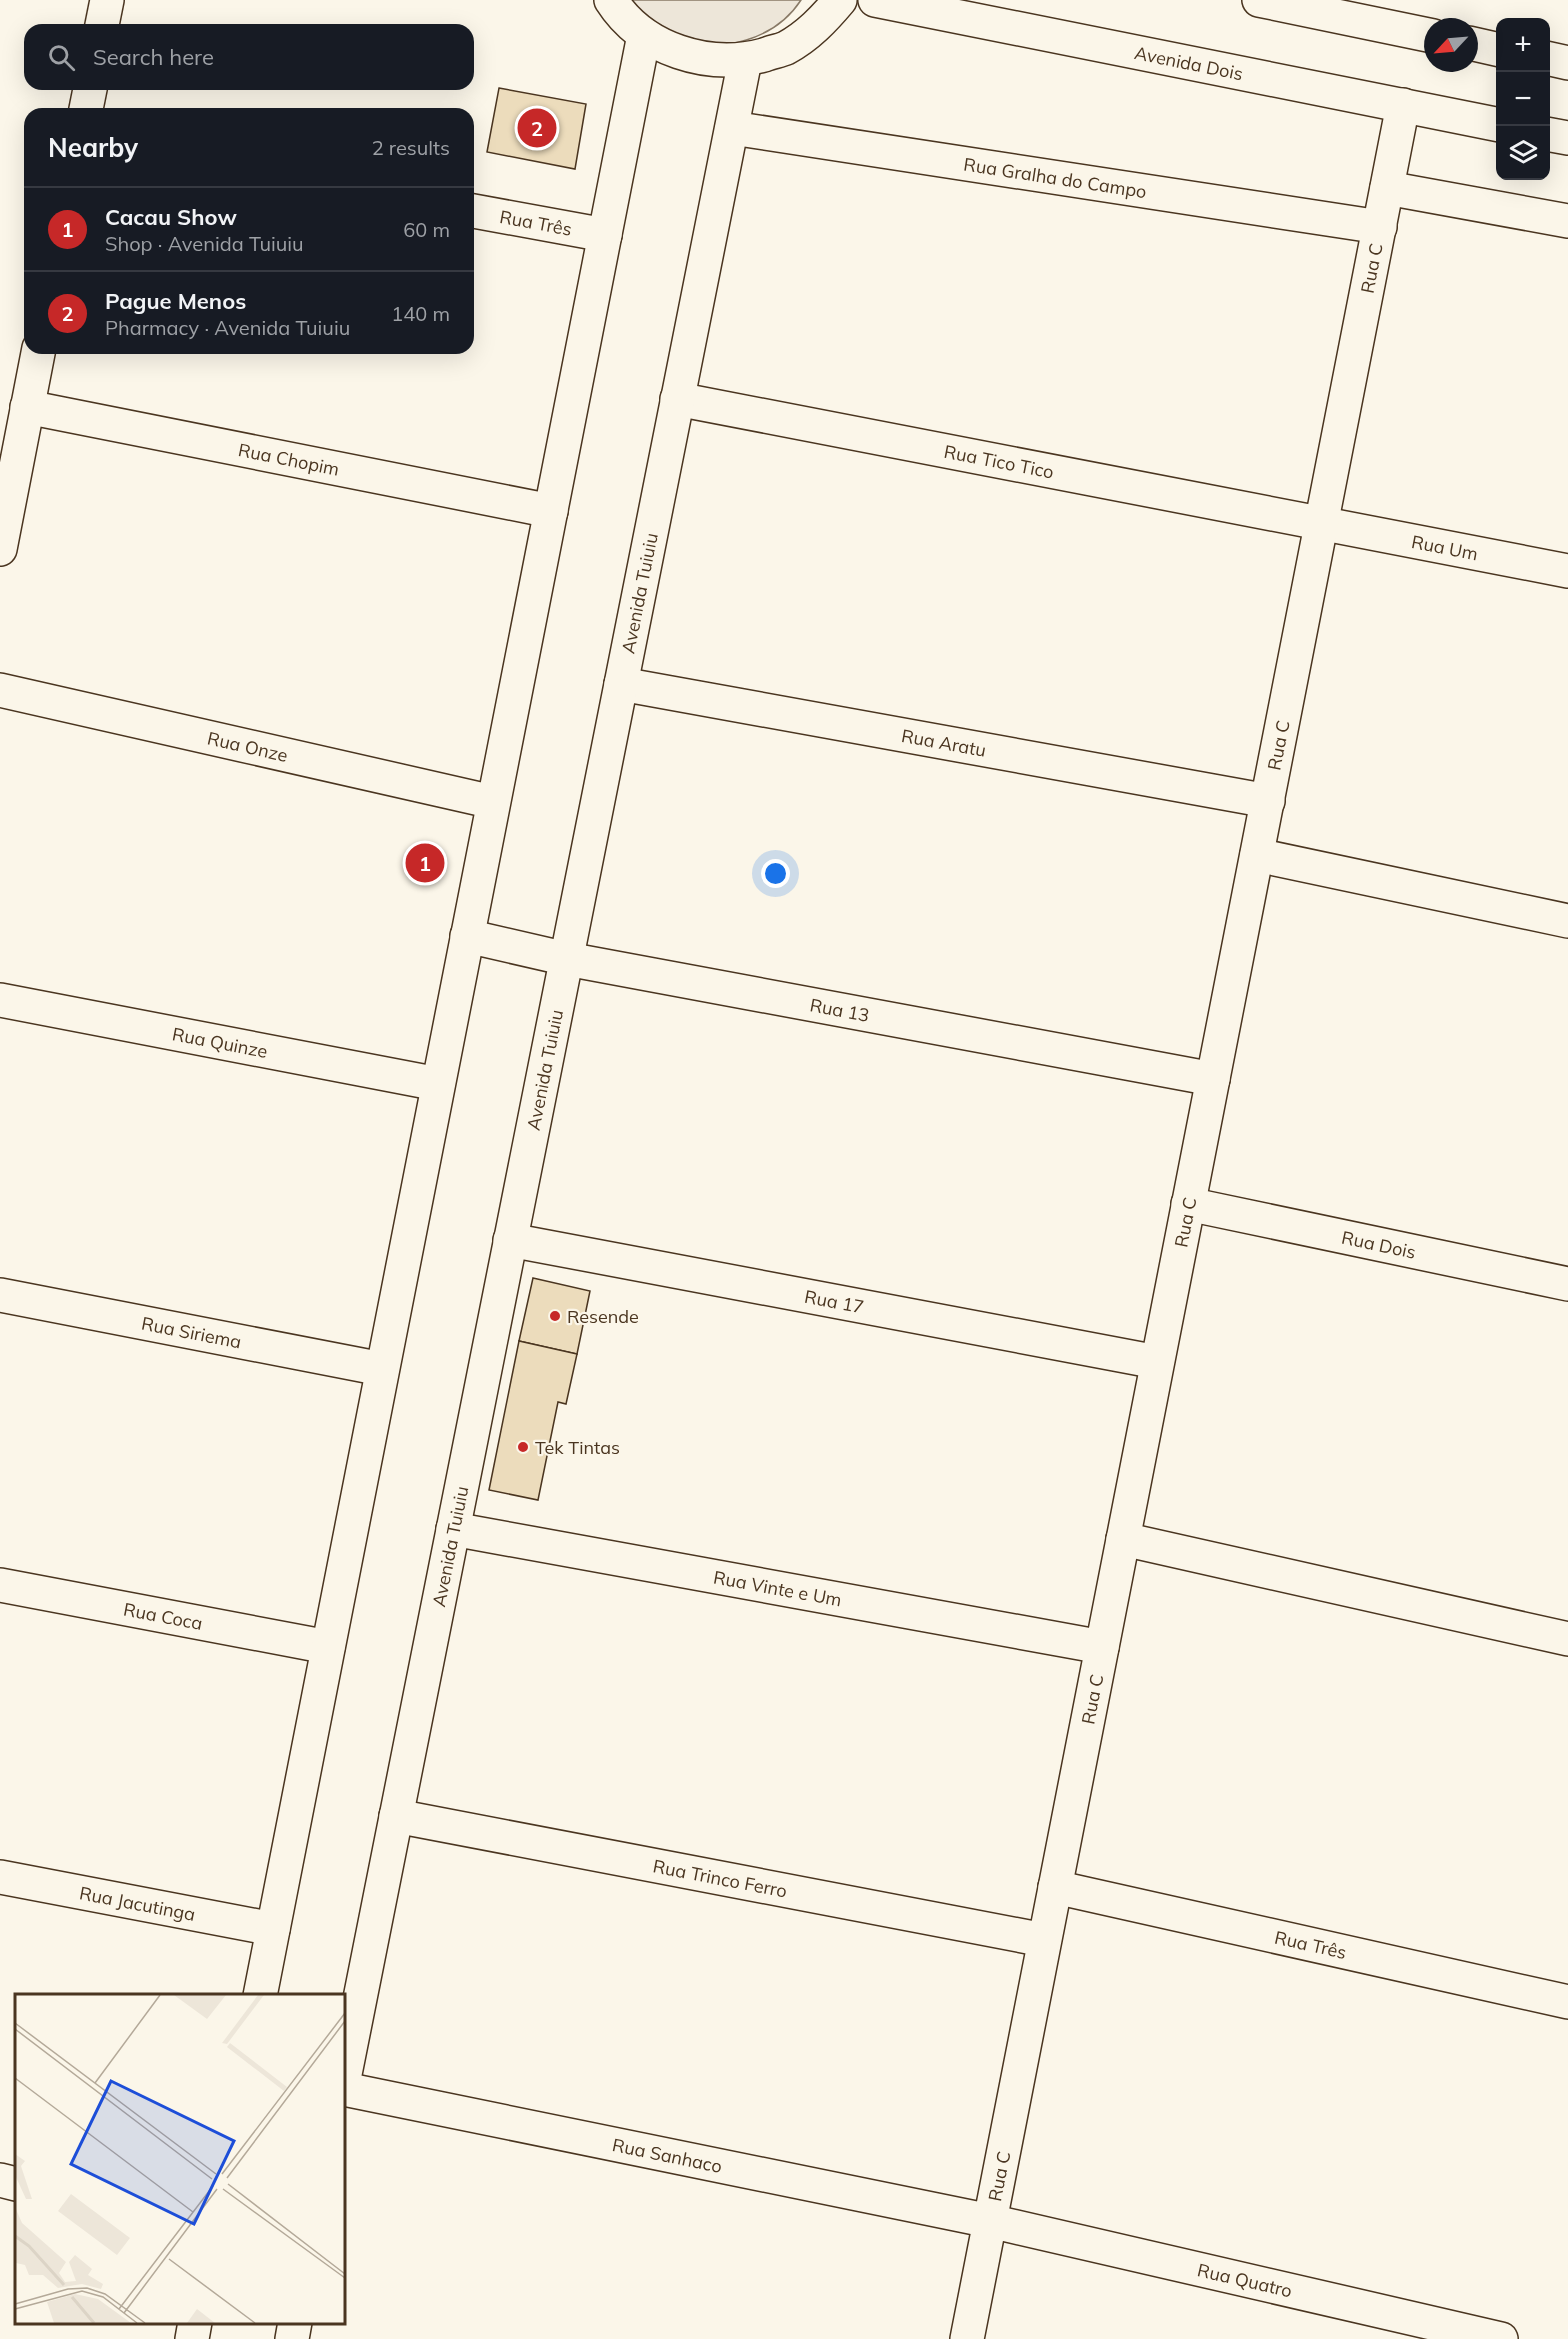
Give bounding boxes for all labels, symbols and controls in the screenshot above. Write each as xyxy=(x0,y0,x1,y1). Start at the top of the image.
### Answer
north arrow xyxy=(1424,18,1478,72)
map controls xyxy=(1496,18,1550,180)
button: + xyxy=(1496,18,1550,72)
search box xyxy=(24,24,474,90)
icon: search xyxy=(45,41,78,74)
street label: Avenida Dois xyxy=(1133,41,1245,85)
text: Search here xyxy=(93,43,214,71)
button: − xyxy=(1496,72,1550,126)
pin: 2 xyxy=(518,106,556,150)
button: layers xyxy=(1496,126,1550,180)
text: Nearby xyxy=(48,131,138,164)
text: 2 results xyxy=(372,135,450,160)
street label: Rua Gralha do Campo xyxy=(962,152,1148,203)
text: Cacau Show xyxy=(105,203,237,231)
street label: Rua Três xyxy=(498,205,574,240)
text: 1 xyxy=(62,217,74,242)
text: 60 m xyxy=(403,217,450,242)
text: Shop · Avenida Tuiuiu xyxy=(105,231,304,256)
street label: Rua C xyxy=(1355,241,1387,295)
text: Pague Menos xyxy=(105,287,246,315)
text: 2 xyxy=(62,301,74,326)
text: 140 m xyxy=(391,301,450,326)
text: Pharmacy · Avenida Tuiuiu xyxy=(105,315,350,340)
street label: Rua Chopim xyxy=(236,438,341,480)
street label: Rua Tico Tico xyxy=(942,439,1056,483)
street label: Rua Um xyxy=(1410,530,1480,565)
street label: Avenida Tuiuiu xyxy=(616,531,662,655)
street label: Rua C xyxy=(1262,718,1294,772)
street label: Rua Aratu xyxy=(900,723,988,761)
street label: Rua Onze xyxy=(205,726,290,767)
pin: 1 xyxy=(406,840,444,886)
your location xyxy=(761,859,790,888)
street label: Rua 13 xyxy=(808,993,871,1026)
street label: Avenida Tuiuiu xyxy=(521,1007,568,1132)
street label: Rua Quinze xyxy=(170,1022,270,1063)
street label: Rua C xyxy=(1169,1195,1201,1249)
street label: Rua Dois xyxy=(1340,1225,1418,1263)
street label: Rua 17 xyxy=(803,1284,866,1318)
place label: Resende xyxy=(567,1305,639,1328)
marker: Resende xyxy=(548,1309,562,1323)
street label: Rua Siriema xyxy=(140,1311,243,1353)
place label: Tek Tintas xyxy=(535,1436,620,1459)
marker: Tek Tintas xyxy=(516,1440,530,1454)
street label: Avenida Tuiuiu xyxy=(427,1484,473,1609)
street label: Rua Vinte e Um xyxy=(712,1565,844,1611)
street label: Rua Coca xyxy=(122,1597,205,1635)
street label: Rua C xyxy=(1076,1672,1108,1726)
street label: Rua Trinco Ferro xyxy=(651,1854,789,1902)
street label: Rua Jacutinga xyxy=(78,1881,197,1925)
street label: Rua Três xyxy=(1273,1925,1349,1964)
inset map xyxy=(15,1994,345,2324)
street label: Rua Sanhaco xyxy=(610,2133,724,2177)
street label: Rua C xyxy=(983,2149,1015,2203)
street label: Rua Quatro xyxy=(1195,2258,1295,2302)

